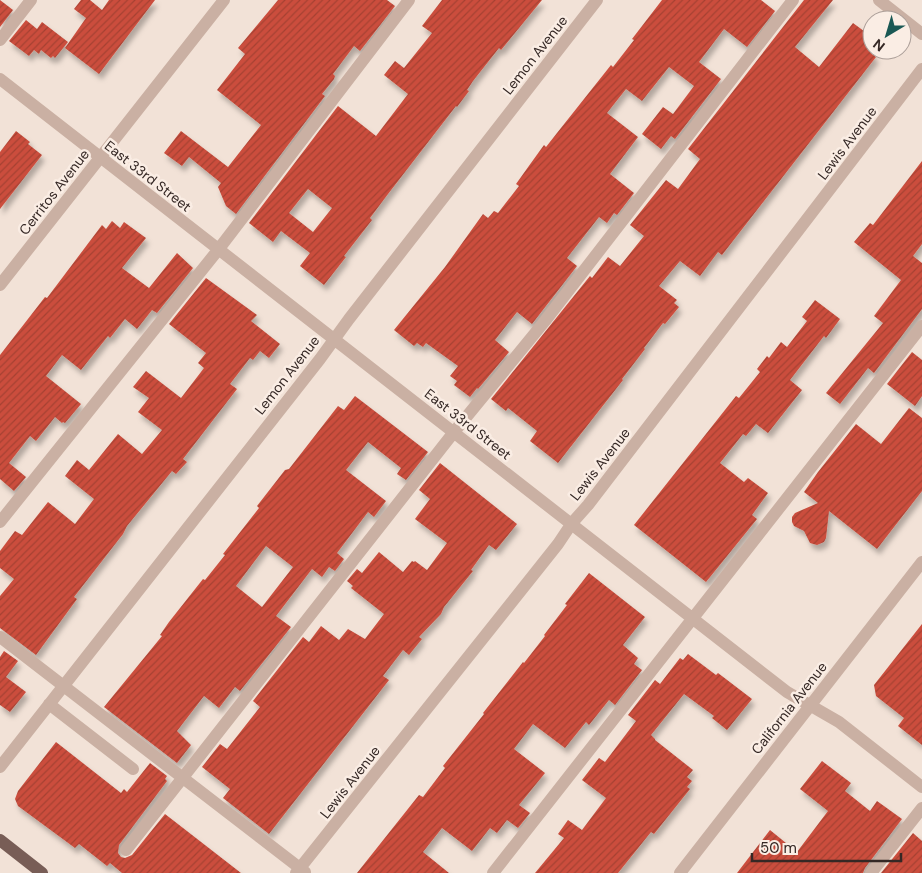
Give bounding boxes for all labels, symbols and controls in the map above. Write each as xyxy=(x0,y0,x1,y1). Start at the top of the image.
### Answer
north arrow xyxy=(862,10,912,60)
street label: Lemon Avenue xyxy=(499,12,571,98)
text: N xyxy=(869,35,889,55)
street label: Lewis Avenue xyxy=(814,103,880,183)
street label: East 33rd Street xyxy=(101,137,195,215)
street label: Cerritos Avenue xyxy=(15,146,93,238)
street label: Lemon Avenue xyxy=(251,332,323,418)
street label: East 33rd Street xyxy=(421,385,515,463)
street label: Lewis Avenue xyxy=(566,424,634,504)
street label: California Avenue xyxy=(747,658,831,758)
street label: Lewis Avenue xyxy=(316,742,384,822)
scale bar xyxy=(752,830,901,862)
text: 50 m xyxy=(760,838,797,858)

